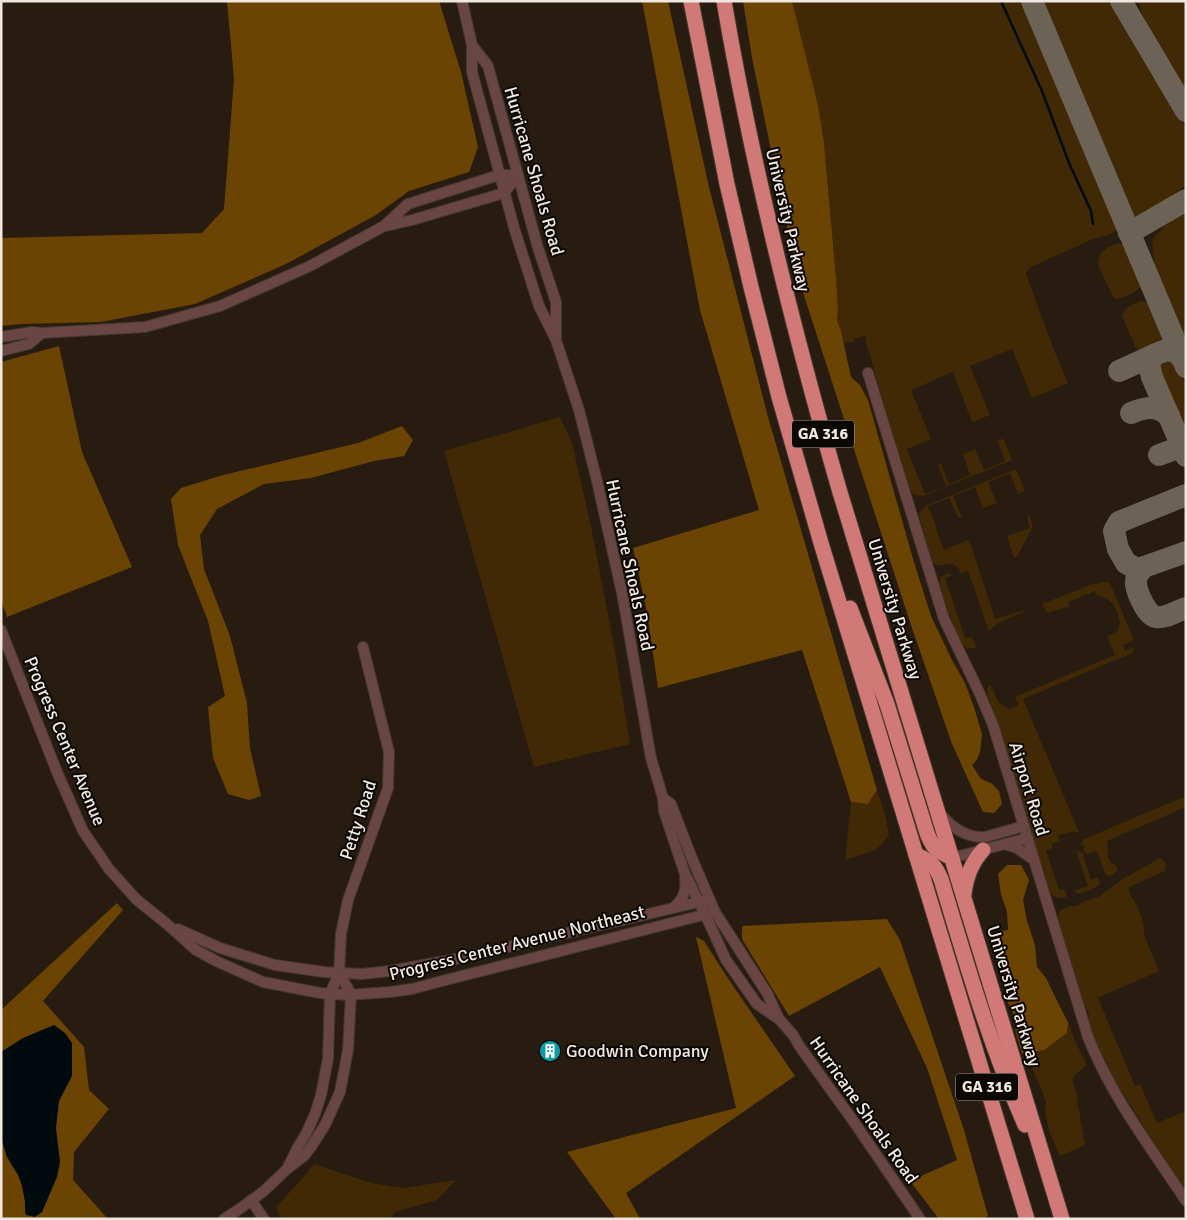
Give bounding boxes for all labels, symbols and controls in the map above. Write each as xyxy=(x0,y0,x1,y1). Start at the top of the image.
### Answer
street label: Hurricane Shoals Road xyxy=(499,84,569,258)
street label: University Parkway xyxy=(761,146,815,294)
road number: GA 316 xyxy=(792,420,854,448)
street label: Hurricane Shoals Road xyxy=(601,477,659,653)
street label: University Parkway xyxy=(863,536,927,683)
street label: Progress Center Avenue xyxy=(19,653,111,829)
street label: Airport Road xyxy=(1004,739,1054,839)
street label: Petty Road xyxy=(335,777,381,863)
street label: Progress Center Avenue Northeast xyxy=(387,901,647,985)
street label: University Parkway xyxy=(982,923,1046,1070)
street label: Hurricane Shoals Road xyxy=(805,1032,923,1188)
building icon: Goodwin Company xyxy=(538,1039,562,1063)
place label: Goodwin Company xyxy=(566,1040,709,1062)
road number: GA 316 xyxy=(956,1074,1018,1100)

